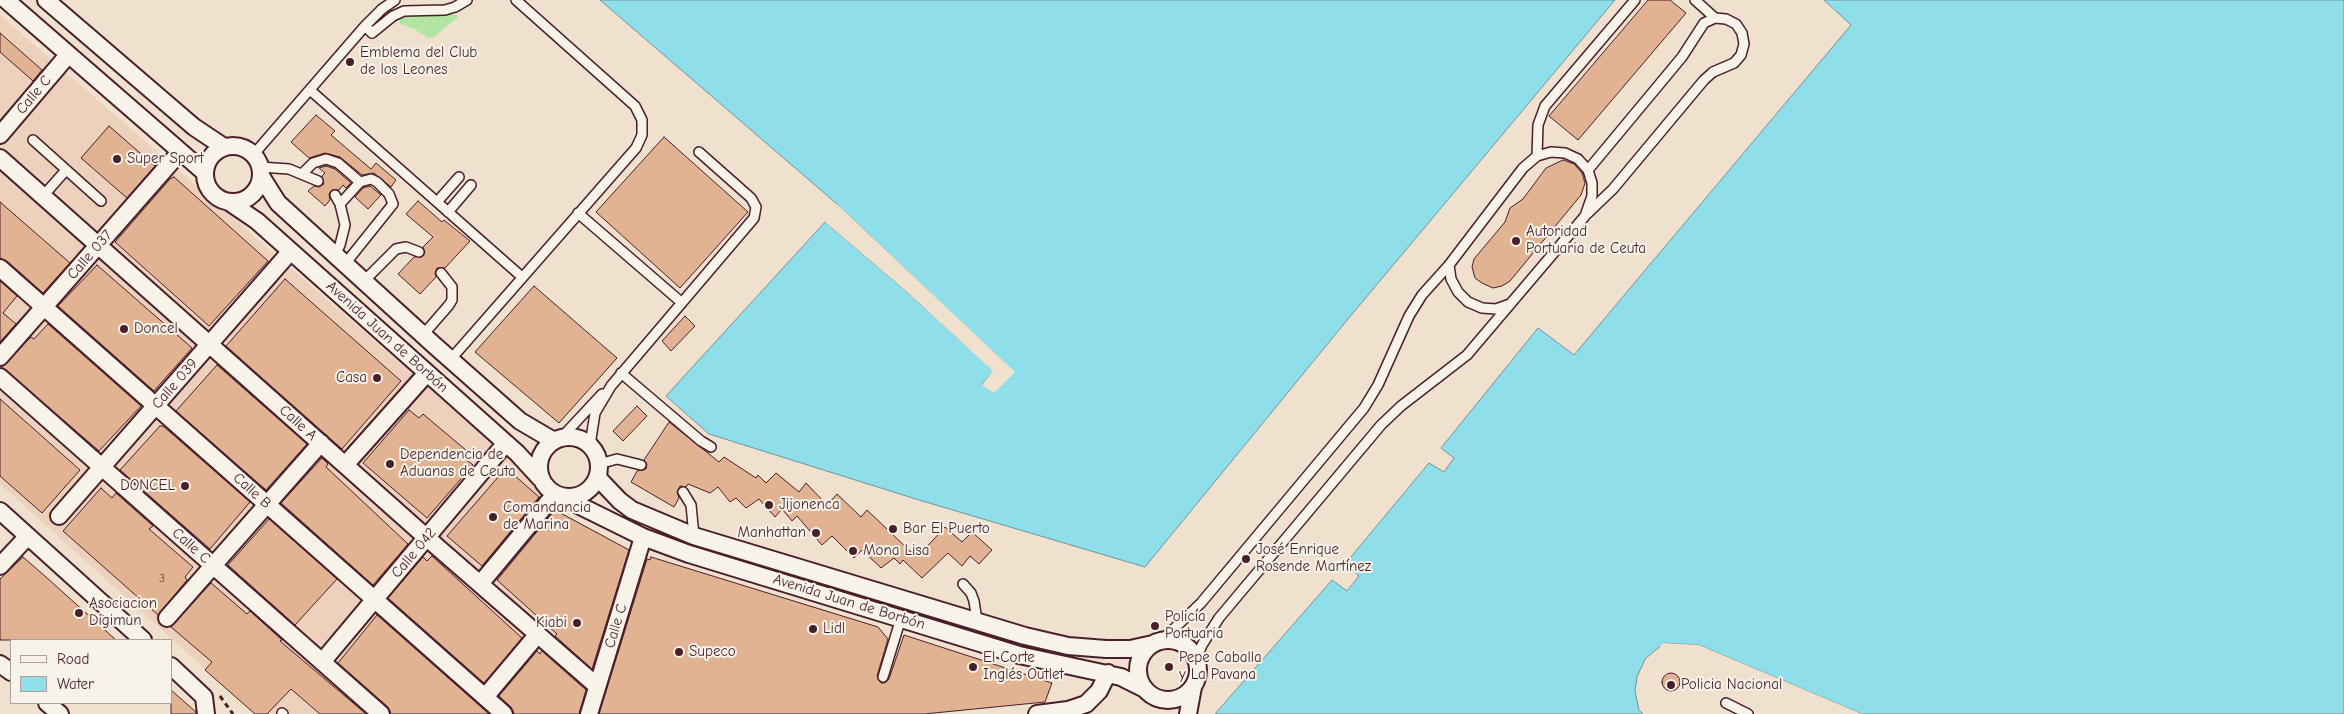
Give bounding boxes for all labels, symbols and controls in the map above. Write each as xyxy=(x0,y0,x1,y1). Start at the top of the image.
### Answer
place label: Emblema del Club de los Leones xyxy=(360,44,477,79)
marker: Emblema del Club de los Leones xyxy=(344,56,356,68)
street label: Calle C xyxy=(13,72,55,118)
place label: Super Sport xyxy=(127,150,204,168)
marker: Super Sport xyxy=(111,153,123,165)
place label: Autoridad Portuaria de Ceuta xyxy=(1526,223,1646,258)
street label: Calle 037 xyxy=(64,227,116,283)
marker: Autoridad Portuaria de Ceuta xyxy=(1510,235,1522,247)
street label: Avenida Juan de Borbón xyxy=(322,277,452,397)
place label: Doncel xyxy=(134,320,178,338)
marker: Doncel xyxy=(118,323,130,335)
street label: Calle 039 xyxy=(148,355,202,413)
place label: Casa xyxy=(336,369,367,387)
marker: Casa xyxy=(371,372,383,384)
street label: Calle A xyxy=(275,401,321,445)
place label: Dependencia de Aduanas de Ceuta xyxy=(400,446,516,481)
marker: Dependencia de Aduanas de Ceuta xyxy=(384,458,396,470)
street label: Calle B xyxy=(229,469,275,513)
place label: DONCEL xyxy=(120,477,175,495)
marker: DONCEL xyxy=(179,480,191,492)
place label: Jijonenca xyxy=(779,496,840,514)
place label: Comandancia de Marina xyxy=(503,499,591,534)
marker: Jijonenca xyxy=(763,499,775,511)
marker: Comandancia de Marina xyxy=(487,511,499,523)
place label: Bar El Puerto xyxy=(903,520,990,538)
marker: Bar El Puerto xyxy=(887,523,899,535)
street label: Calle C xyxy=(168,524,214,568)
street label: Calle 042 xyxy=(388,524,440,582)
place label: Manhattan xyxy=(737,524,806,542)
marker: Manhattan xyxy=(810,527,822,539)
place label: José Enrique Rosende Martínez xyxy=(1256,541,1371,576)
place label: Mona Lisa xyxy=(863,542,929,560)
marker: Mona Lisa xyxy=(847,545,859,557)
marker: José Enrique Rosende Martínez xyxy=(1240,553,1252,565)
street label: Avenida Juan de Borbón xyxy=(771,570,927,634)
house number: 3 xyxy=(159,572,165,586)
place label: Asociacion Digimun xyxy=(89,595,157,630)
street label: Calle C xyxy=(601,602,631,650)
marker: Asociacion Digimun xyxy=(73,607,85,619)
place label: Policía Portuaria xyxy=(1165,608,1223,643)
place label: Kiabi xyxy=(536,614,567,632)
marker: Kiabi xyxy=(571,617,583,629)
place label: Lidl xyxy=(823,620,845,638)
marker: Policía Portuaria xyxy=(1149,620,1161,632)
marker: Lidl xyxy=(807,623,819,635)
legend xyxy=(10,639,172,704)
place label: Supeco xyxy=(689,643,736,661)
marker: Supeco xyxy=(673,646,685,658)
place label: El Corte Inglés Outlet xyxy=(983,649,1064,684)
place label: Pepe Caballa y La Pavana xyxy=(1179,649,1262,684)
text: Road xyxy=(57,650,89,668)
marker: El Corte Inglés Outlet xyxy=(967,661,979,673)
marker: Pepe Caballa y La Pavana xyxy=(1163,661,1175,673)
text: Water xyxy=(57,675,94,693)
place label: Policia Nacional xyxy=(1681,676,1782,694)
marker: Policia Nacional xyxy=(1665,679,1677,691)

